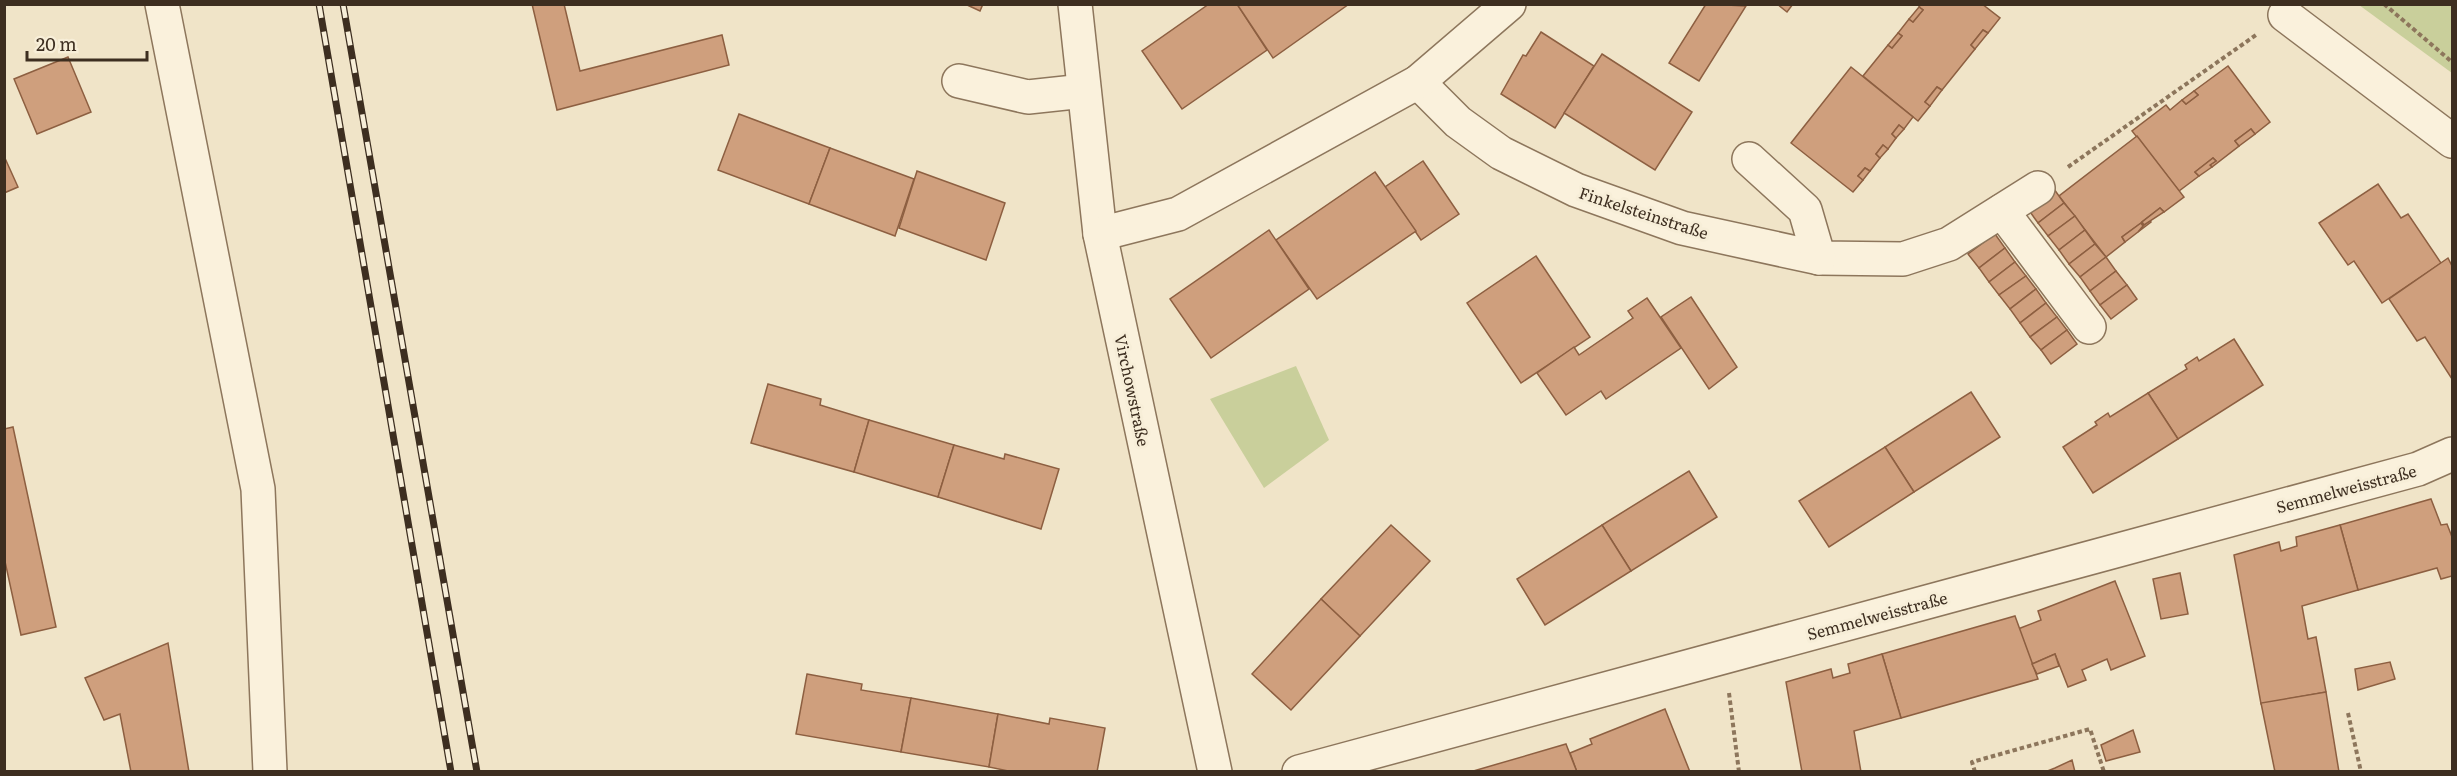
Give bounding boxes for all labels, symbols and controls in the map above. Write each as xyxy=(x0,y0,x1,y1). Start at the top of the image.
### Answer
scale bar xyxy=(27,24,147,62)
text: 20 m xyxy=(36,30,77,57)
street label: Finkelsteinstraße xyxy=(1576,180,1712,244)
street label: Virchowstraße xyxy=(1109,332,1157,448)
street label: Semmelweisstraße xyxy=(2273,458,2419,518)
street label: Semmelweisstraße xyxy=(1804,585,1950,645)

